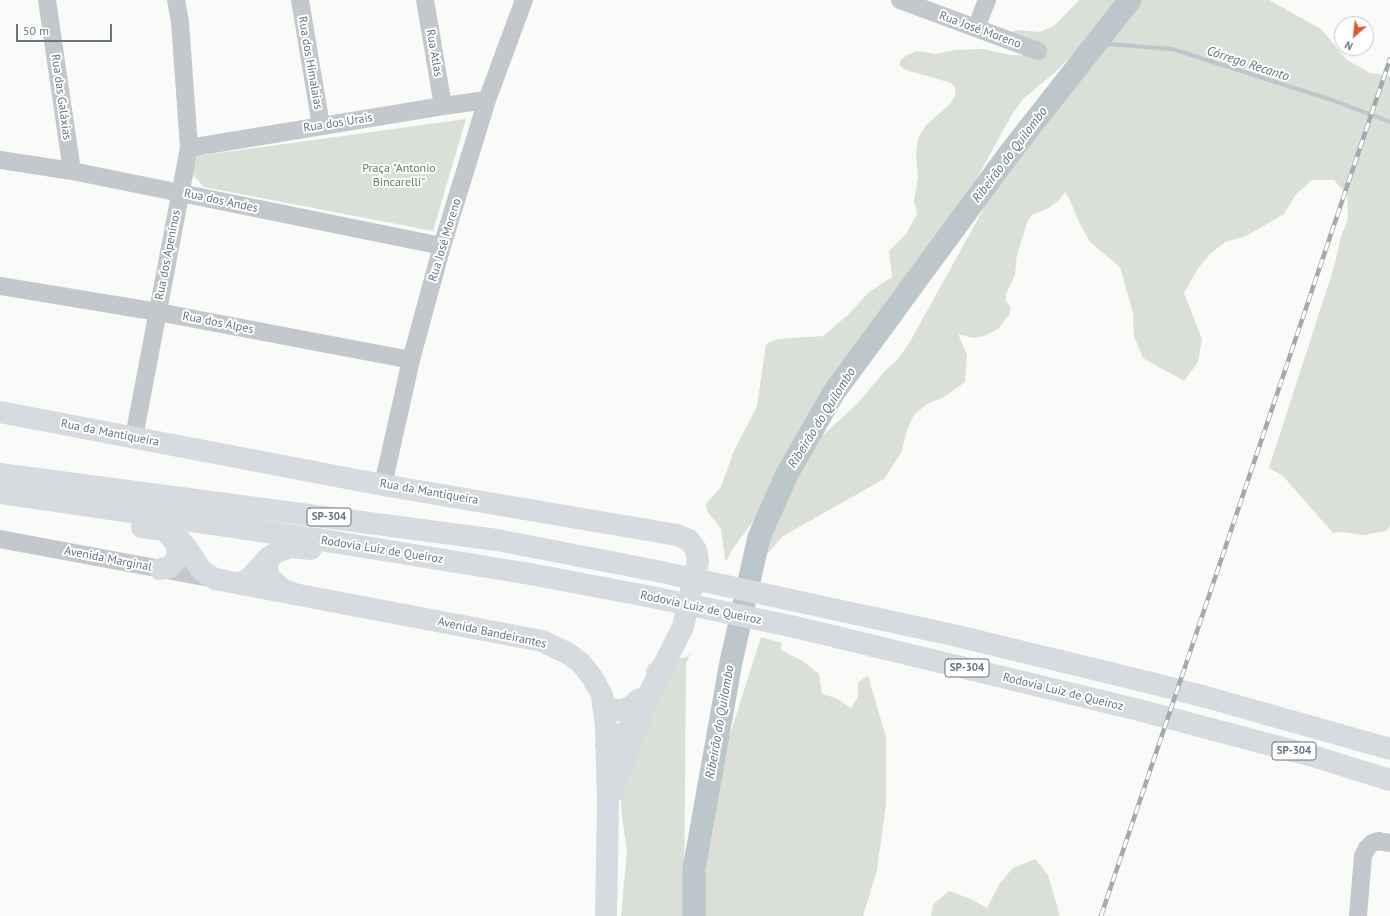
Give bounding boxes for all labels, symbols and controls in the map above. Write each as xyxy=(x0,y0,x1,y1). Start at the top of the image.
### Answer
street label: Rua José Moreno xyxy=(937,9,1023,51)
street label: Rua dos Himalaias xyxy=(295,15,325,111)
scale bar xyxy=(18,16,114,42)
north arrow xyxy=(1334,16,1374,56)
text: 50 m xyxy=(23,23,49,38)
street label: Rua Atlas xyxy=(423,28,445,78)
text: N xyxy=(1342,38,1355,54)
water label: Córrego Recanto xyxy=(1205,43,1291,85)
street label: Rua das Galáxias xyxy=(48,53,74,141)
water label: Ribeirão do Quilombo xyxy=(969,104,1051,206)
street label: Rua dos Urais xyxy=(302,110,374,136)
park label: Praça "Antonio Bincarelli" xyxy=(362,162,436,190)
street label: Rua dos Andes xyxy=(183,186,259,216)
street label: Rua José Moreno xyxy=(426,197,464,283)
street label: Rua dos Apeninos xyxy=(152,209,184,301)
street label: Rua dos Alpes xyxy=(181,309,255,337)
water label: Ribeirão do Quilombo xyxy=(785,365,859,471)
street label: Rua da Mantiqueira xyxy=(60,416,160,450)
street label: Rua da Mantiqueira xyxy=(379,476,479,508)
road number: SP-304 xyxy=(307,508,351,526)
street label: Rodovia Luiz de Queiroz xyxy=(320,533,444,567)
street label: Avenida Marginal xyxy=(63,543,153,575)
street label: Rodovia Luiz de Queiroz xyxy=(639,588,763,628)
street label: Avenida Bandeirantes xyxy=(436,614,548,652)
road number: SP-304 xyxy=(945,659,989,677)
water label: Ribeirão do Quilombo xyxy=(702,664,738,780)
street label: Rodovia Luiz de Queiroz xyxy=(1001,670,1125,714)
road number: SP-304 xyxy=(1272,742,1316,760)

